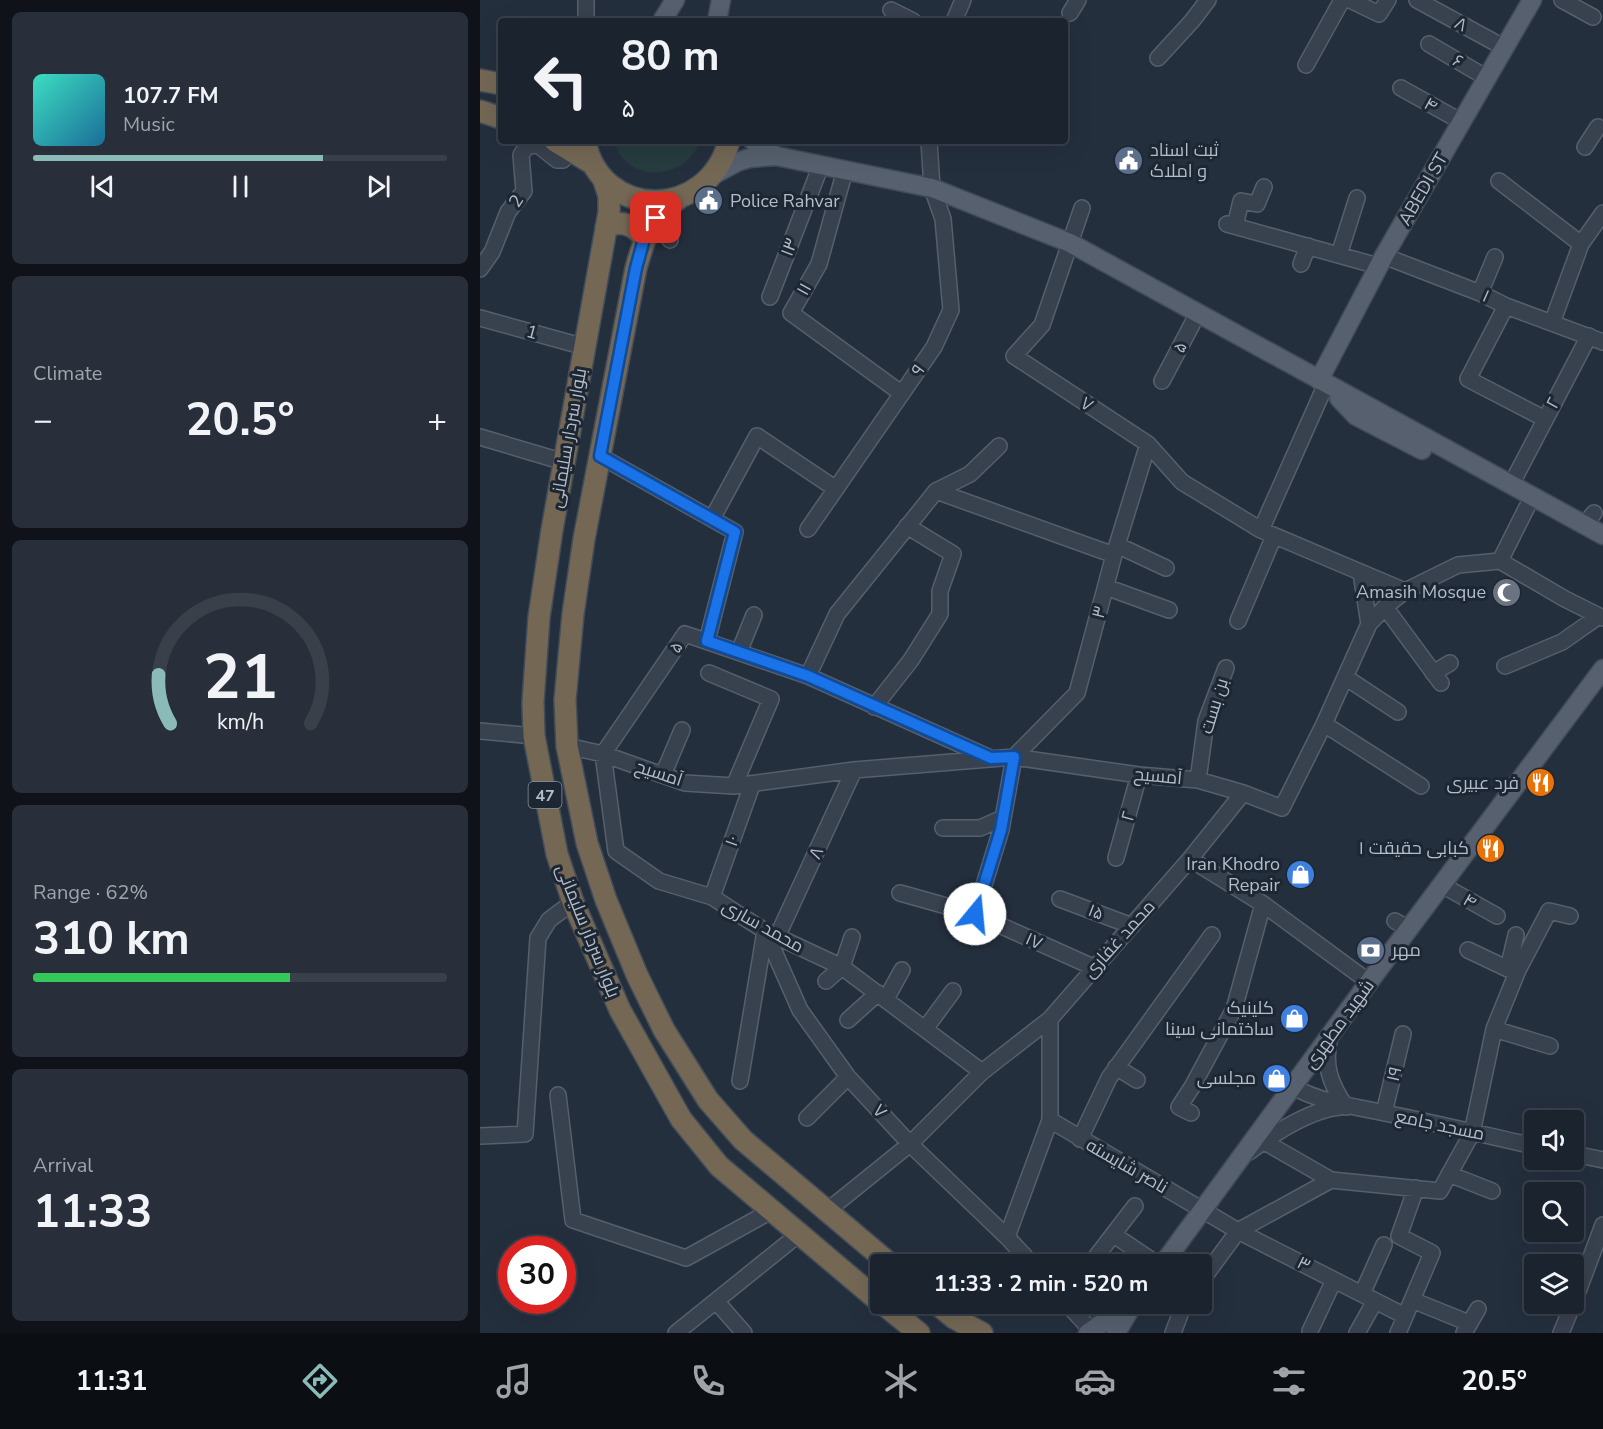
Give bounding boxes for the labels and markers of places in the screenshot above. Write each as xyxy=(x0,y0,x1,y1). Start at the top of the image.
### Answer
place label: ثبت اسناد و املاک xyxy=(1150,138,1219,183)
public building icon: ثبت اسناد و املاک xyxy=(1113,144,1145,176)
public building icon: Police Rahvar xyxy=(693,185,725,217)
place label: Police Rahvar xyxy=(730,189,840,213)
pin xyxy=(630,192,681,243)
mosque icon: Amasih Mosque xyxy=(1491,576,1523,608)
place label: Amasih Mosque xyxy=(1356,580,1486,604)
restaurant icon: فرد عبیری xyxy=(1524,767,1556,799)
place label: فرد عبیری xyxy=(1447,771,1519,795)
restaurant icon: کبابی حقیقت ۱ xyxy=(1474,832,1506,864)
place label: کبابی حقیقت ۱ xyxy=(1359,836,1469,860)
place label: Iran Khodro Repair xyxy=(1186,852,1281,897)
shop icon: Iran Khodro Repair xyxy=(1285,858,1317,890)
bank icon: مهر xyxy=(1355,934,1387,966)
place label: مهر xyxy=(1391,938,1421,962)
place label: کلینیک ساختمانی سینا xyxy=(1165,996,1274,1041)
shop icon: کلینیک ساختمانی سینا xyxy=(1279,1002,1311,1034)
shop icon: مجلسی xyxy=(1261,1062,1293,1094)
place label: مجلسی xyxy=(1197,1066,1256,1090)

